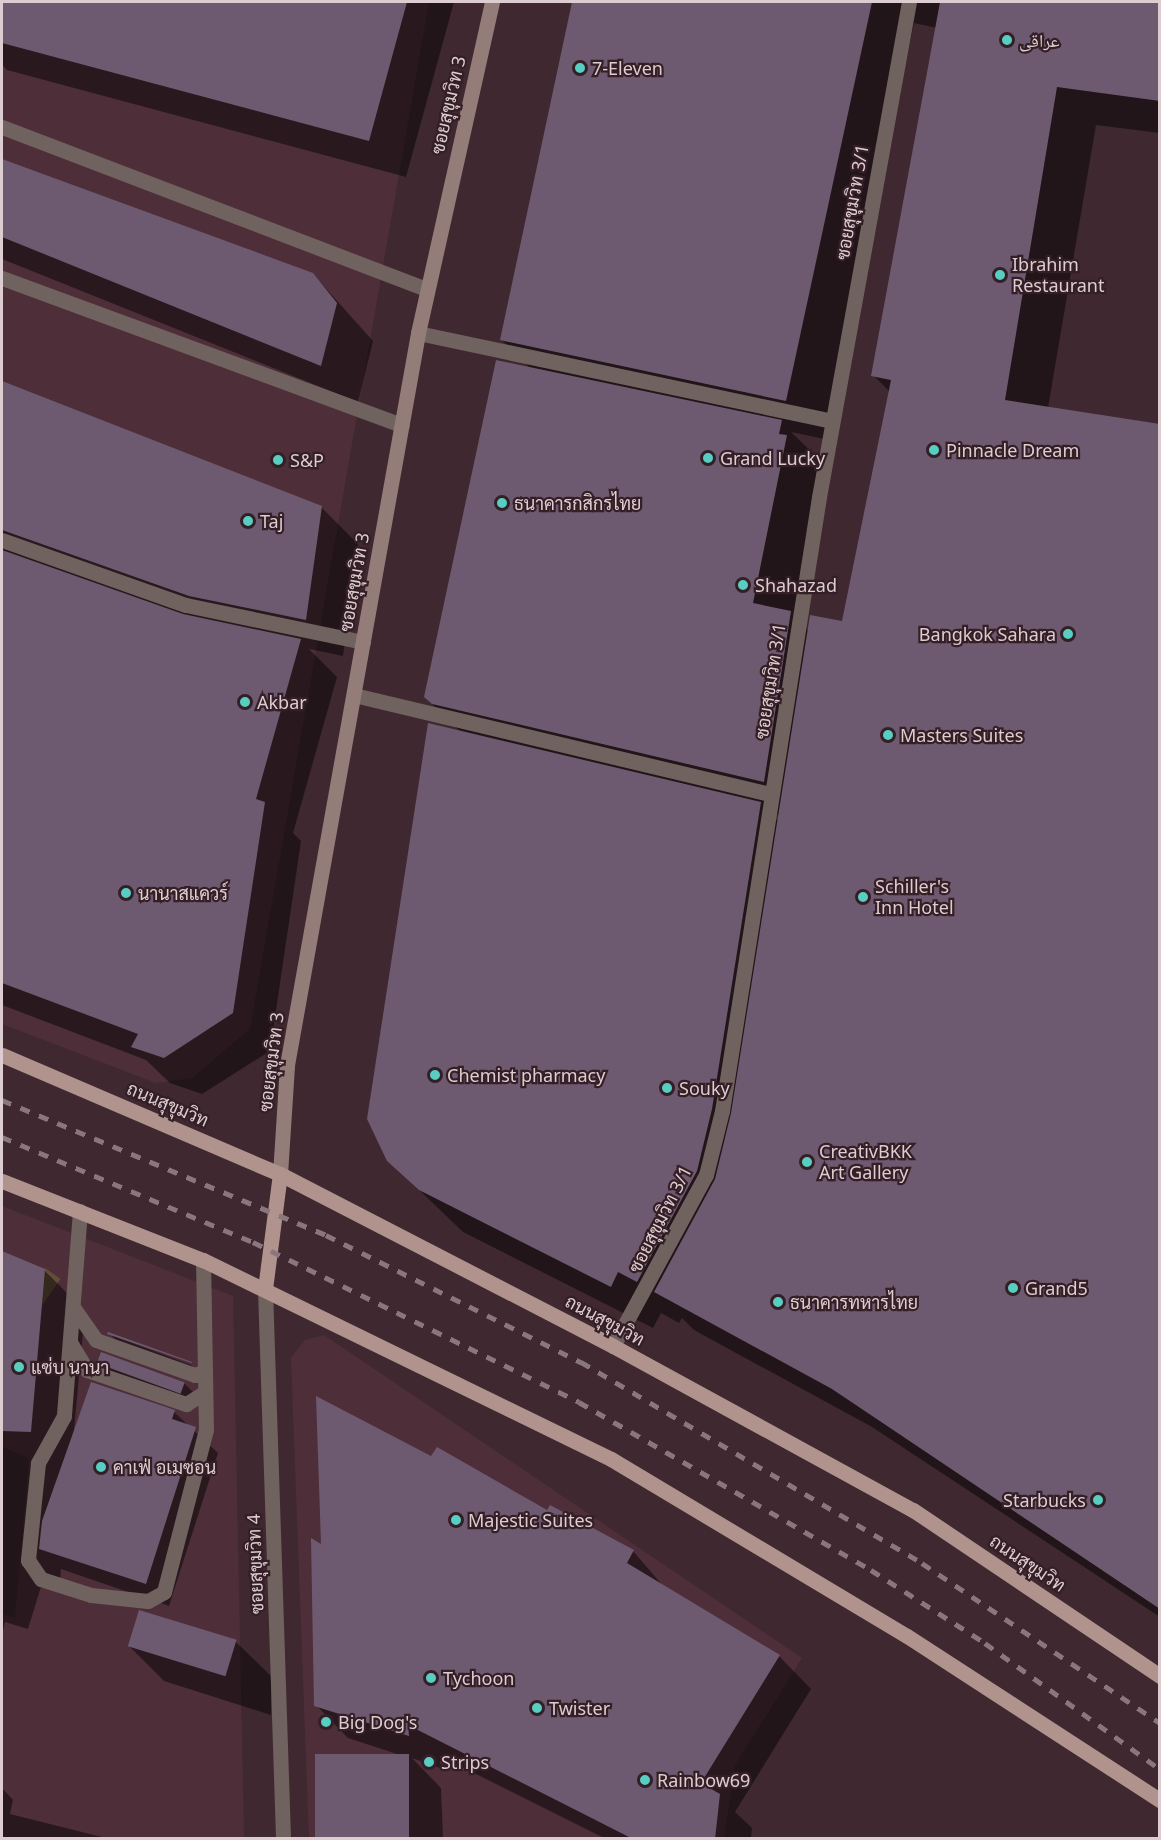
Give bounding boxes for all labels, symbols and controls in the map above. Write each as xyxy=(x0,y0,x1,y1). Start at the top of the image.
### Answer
place label: عراقی xyxy=(1019,29,1060,51)
marker: عراقی xyxy=(1000,33,1014,47)
street label: ซอยสุขุมวิท 3 xyxy=(426,54,470,156)
place label: 7-Eleven xyxy=(592,57,663,79)
marker: 7-Eleven xyxy=(573,61,587,75)
street label: ซอยสุขุมวิท 3/1 xyxy=(831,142,873,262)
place label: Ibrahim Restaurant xyxy=(1012,254,1104,296)
marker: Ibrahim Restaurant xyxy=(993,268,1007,282)
place label: Pinnacle Dream xyxy=(946,439,1079,461)
marker: Pinnacle Dream xyxy=(927,443,941,457)
place label: Grand Lucky xyxy=(720,447,825,469)
place label: S&P xyxy=(290,449,324,471)
marker: Grand Lucky xyxy=(701,451,715,465)
marker: S&P xyxy=(271,453,285,467)
place label: ธนาคารกสิกรไทย xyxy=(514,492,641,514)
marker: ธนาคารกสิกรไทย xyxy=(495,496,509,510)
place label: Taj xyxy=(260,510,283,532)
marker: Taj xyxy=(241,514,255,528)
street label: ซอยสุขุมวิท 3 xyxy=(335,531,373,633)
place label: Shahazad xyxy=(755,574,837,596)
marker: Shahazad xyxy=(736,578,750,592)
street label: ซอยสุขุมวิท 3/1 xyxy=(750,621,790,741)
place label: Bangkok Sahara xyxy=(919,623,1056,645)
marker: Bangkok Sahara xyxy=(1061,627,1075,641)
place label: Akbar xyxy=(257,691,307,713)
marker: Akbar xyxy=(238,695,252,709)
place label: Masters Suites xyxy=(900,724,1023,746)
marker: Masters Suites xyxy=(881,728,895,742)
place label: Schiller's Inn Hotel xyxy=(875,876,954,918)
place label: นานาสแควร์ xyxy=(138,882,228,904)
marker: นานาสแควร์ xyxy=(119,886,133,900)
marker: Schiller's Inn Hotel xyxy=(856,890,870,904)
street label: ซอยสุขุมวิท 3 xyxy=(254,1011,288,1113)
place label: Chemist pharmacy xyxy=(447,1064,605,1086)
marker: Chemist pharmacy xyxy=(428,1068,442,1082)
street label: ถนนสุขุมวิท xyxy=(124,1077,212,1131)
place label: Souky xyxy=(679,1077,730,1099)
marker: Souky xyxy=(660,1081,674,1095)
place label: CreativBKK Art Gallery xyxy=(819,1141,912,1184)
marker: CreativBKK Art Gallery xyxy=(800,1155,814,1169)
street label: ซอยสุขุมวิท 3/1 xyxy=(624,1162,696,1276)
place label: Grand5 xyxy=(1025,1277,1088,1299)
marker: Grand5 xyxy=(1006,1281,1020,1295)
street label: ถนนสุขุมวิท xyxy=(562,1290,648,1350)
place label: ธนาคารทหารไทย xyxy=(790,1291,918,1313)
marker: ธนาคารทหารไทย xyxy=(771,1295,785,1309)
place label: แซ่บ นานา xyxy=(31,1356,109,1378)
marker: แซ่บ นานา xyxy=(12,1360,26,1374)
place label: คาเฟ่ อเมซอน xyxy=(113,1456,216,1478)
marker: คาเฟ่ อเมซอน xyxy=(94,1460,108,1474)
place label: Starbucks xyxy=(1003,1489,1086,1511)
marker: Starbucks xyxy=(1091,1493,1105,1507)
place label: Majestic Suites xyxy=(468,1509,593,1531)
marker: Majestic Suites xyxy=(449,1513,463,1527)
street label: ซอยสุขุมวิท 4 xyxy=(242,1514,268,1614)
street label: ถนนสุขุมวิท xyxy=(986,1530,1070,1596)
place label: Tychoon xyxy=(443,1667,514,1689)
marker: Tychoon xyxy=(424,1671,438,1685)
place label: Twister xyxy=(549,1697,610,1719)
marker: Twister xyxy=(530,1701,544,1715)
place label: Big Dog's xyxy=(338,1711,417,1733)
marker: Big Dog's xyxy=(319,1715,333,1729)
place label: Strips xyxy=(441,1751,489,1773)
marker: Strips xyxy=(422,1755,436,1769)
place label: Rainbow69 xyxy=(657,1769,750,1791)
marker: Rainbow69 xyxy=(638,1773,652,1787)

